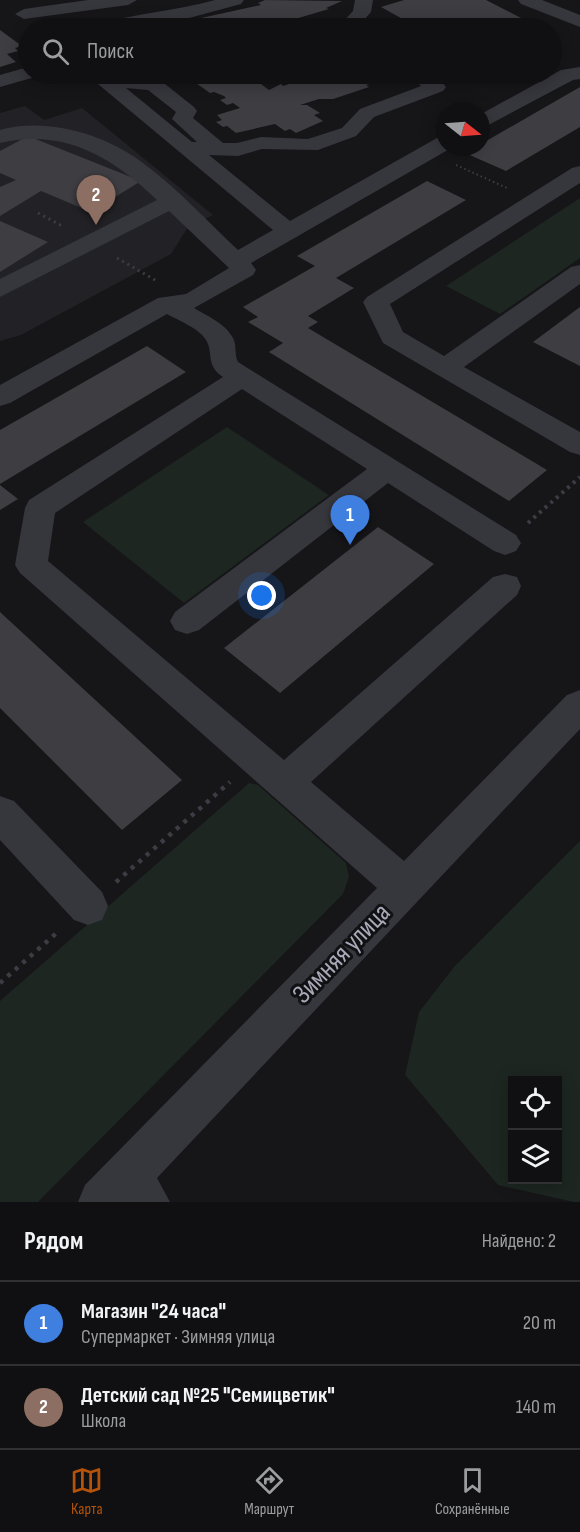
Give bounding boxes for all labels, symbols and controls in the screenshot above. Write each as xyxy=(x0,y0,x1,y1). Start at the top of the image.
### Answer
search box xyxy=(18,18,562,84)
icon: search xyxy=(39,35,72,68)
text: Поиск xyxy=(87,38,133,65)
north arrow xyxy=(436,102,490,156)
pin: 2 xyxy=(76,176,116,225)
pin: 1 xyxy=(330,496,370,545)
your location xyxy=(247,581,276,610)
street label: Зимняя улица xyxy=(286,897,397,1010)
map controls xyxy=(508,1076,562,1184)
button: locate xyxy=(508,1076,562,1130)
button: layers xyxy=(508,1130,562,1184)
text: Рядом xyxy=(24,1226,83,1257)
text: Найдено: 2 xyxy=(482,1229,556,1253)
text: Магазин "24 часа" xyxy=(81,1298,226,1325)
text: 1 xyxy=(40,1311,47,1335)
text: 20 m xyxy=(523,1311,556,1335)
text: Супермаркет · Зимняя улица xyxy=(81,1325,275,1349)
text: Детский сад №25 "Семицветик" xyxy=(81,1382,335,1409)
text: 2 xyxy=(39,1395,48,1419)
text: 140 m xyxy=(516,1395,556,1419)
text: Школа xyxy=(81,1409,126,1433)
tab: Карта xyxy=(70,1464,103,1519)
tab: Маршрут xyxy=(244,1464,294,1519)
tab: Сохранённые xyxy=(435,1464,510,1519)

